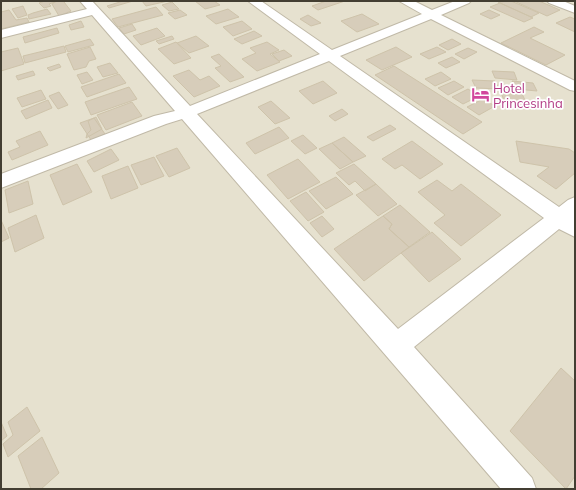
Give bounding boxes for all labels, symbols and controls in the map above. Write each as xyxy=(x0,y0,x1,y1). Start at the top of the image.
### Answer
place label: Hotel Princesinha xyxy=(493,80,563,111)
hotel icon: Hotel Princesinha xyxy=(470,85,490,105)

